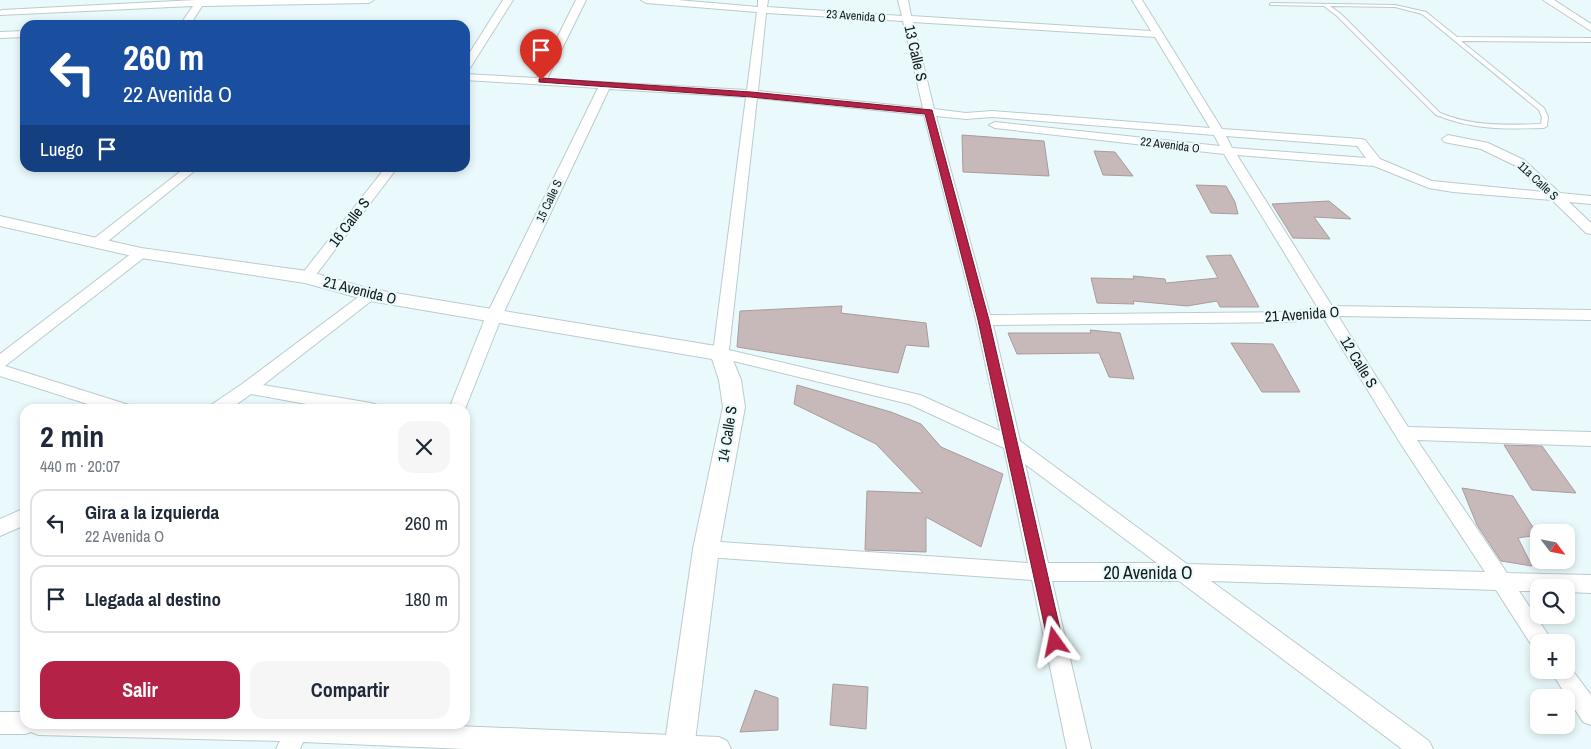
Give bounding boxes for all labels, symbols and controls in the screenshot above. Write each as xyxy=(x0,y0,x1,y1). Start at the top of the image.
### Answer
street label: 23 Avenida O xyxy=(826,6,887,26)
street label: 13 Calle S xyxy=(899,23,933,83)
pin xyxy=(520,29,562,80)
text: 260 m xyxy=(123,34,204,81)
icon: arrive xyxy=(527,36,555,64)
icon: left xyxy=(40,40,105,105)
text: 22 Avenida O xyxy=(123,79,232,109)
street label: 22 Avenida O xyxy=(1140,133,1201,157)
icon: arrive xyxy=(93,135,121,163)
text: Luego xyxy=(40,136,83,162)
street label: 11a Calle S xyxy=(1514,158,1562,204)
street label: 15 Calle S xyxy=(532,177,566,225)
street label: 16 Calle S xyxy=(324,193,374,251)
street label: 21 Avenida O xyxy=(321,271,399,309)
street label: 21 Avenida O xyxy=(1264,301,1340,327)
street label: 12 Calle S xyxy=(1335,332,1383,392)
street label: 14 Calle S xyxy=(712,404,742,464)
text: 2 min xyxy=(40,416,104,456)
button: close xyxy=(398,421,450,473)
text: 440 m · 20:07 xyxy=(40,455,120,477)
text: Gira a la izquierda xyxy=(85,499,219,525)
icon: left xyxy=(42,509,70,537)
text: 260 m xyxy=(405,510,448,536)
north arrow xyxy=(1530,524,1575,569)
map controls xyxy=(1530,524,1575,734)
text: 22 Avenida O xyxy=(85,525,164,547)
street label: 20 Avenida O xyxy=(1103,560,1193,585)
button: search xyxy=(1530,579,1575,624)
icon: arrive xyxy=(42,585,70,613)
text: Llegada al destino xyxy=(85,586,221,612)
text: 180 m xyxy=(405,586,448,612)
position arrow xyxy=(1028,615,1080,667)
button: + xyxy=(1530,634,1575,679)
button: Salir xyxy=(40,661,240,719)
button: Compartir xyxy=(250,661,450,719)
button: − xyxy=(1530,689,1575,734)

